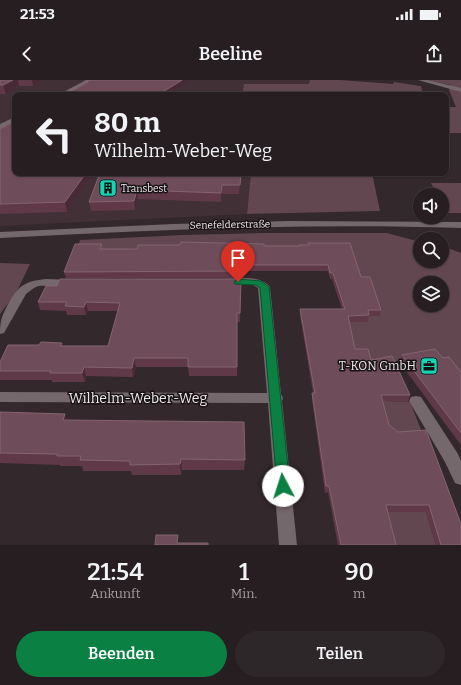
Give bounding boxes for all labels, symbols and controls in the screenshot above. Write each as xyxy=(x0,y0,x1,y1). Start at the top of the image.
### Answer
text: 21:53 xyxy=(20,5,55,23)
icon: back xyxy=(16,43,38,65)
text: Beeline xyxy=(199,43,262,65)
icon: share xyxy=(423,43,445,65)
text: 80 m xyxy=(94,106,160,139)
icon: left xyxy=(28,108,80,160)
text: Wilhelm-Weber-Weg xyxy=(94,140,272,162)
building icon: Transbest xyxy=(98,178,118,198)
place label: Transbest xyxy=(121,183,167,195)
map controls xyxy=(413,188,449,312)
button: sound xyxy=(413,188,449,224)
street label: Senefelderstraße xyxy=(190,218,270,232)
button: search xyxy=(413,232,449,268)
pin xyxy=(221,241,255,282)
icon: arrive xyxy=(227,247,249,269)
button: layers xyxy=(413,276,449,312)
office icon: T-KON GmbH xyxy=(419,356,439,376)
place label: T-KON GmbH xyxy=(339,359,416,373)
street label: Wilhelm-Weber-Weg xyxy=(69,390,207,407)
position arrow xyxy=(262,465,304,507)
text: 21:54 xyxy=(87,558,144,586)
text: 1 xyxy=(239,558,249,586)
text: 90 xyxy=(344,558,374,586)
text: Ankunft xyxy=(90,586,140,601)
text: Min. xyxy=(231,586,257,601)
text: m xyxy=(353,586,365,601)
button: Beenden xyxy=(16,631,227,677)
button: Teilen xyxy=(235,631,445,677)

